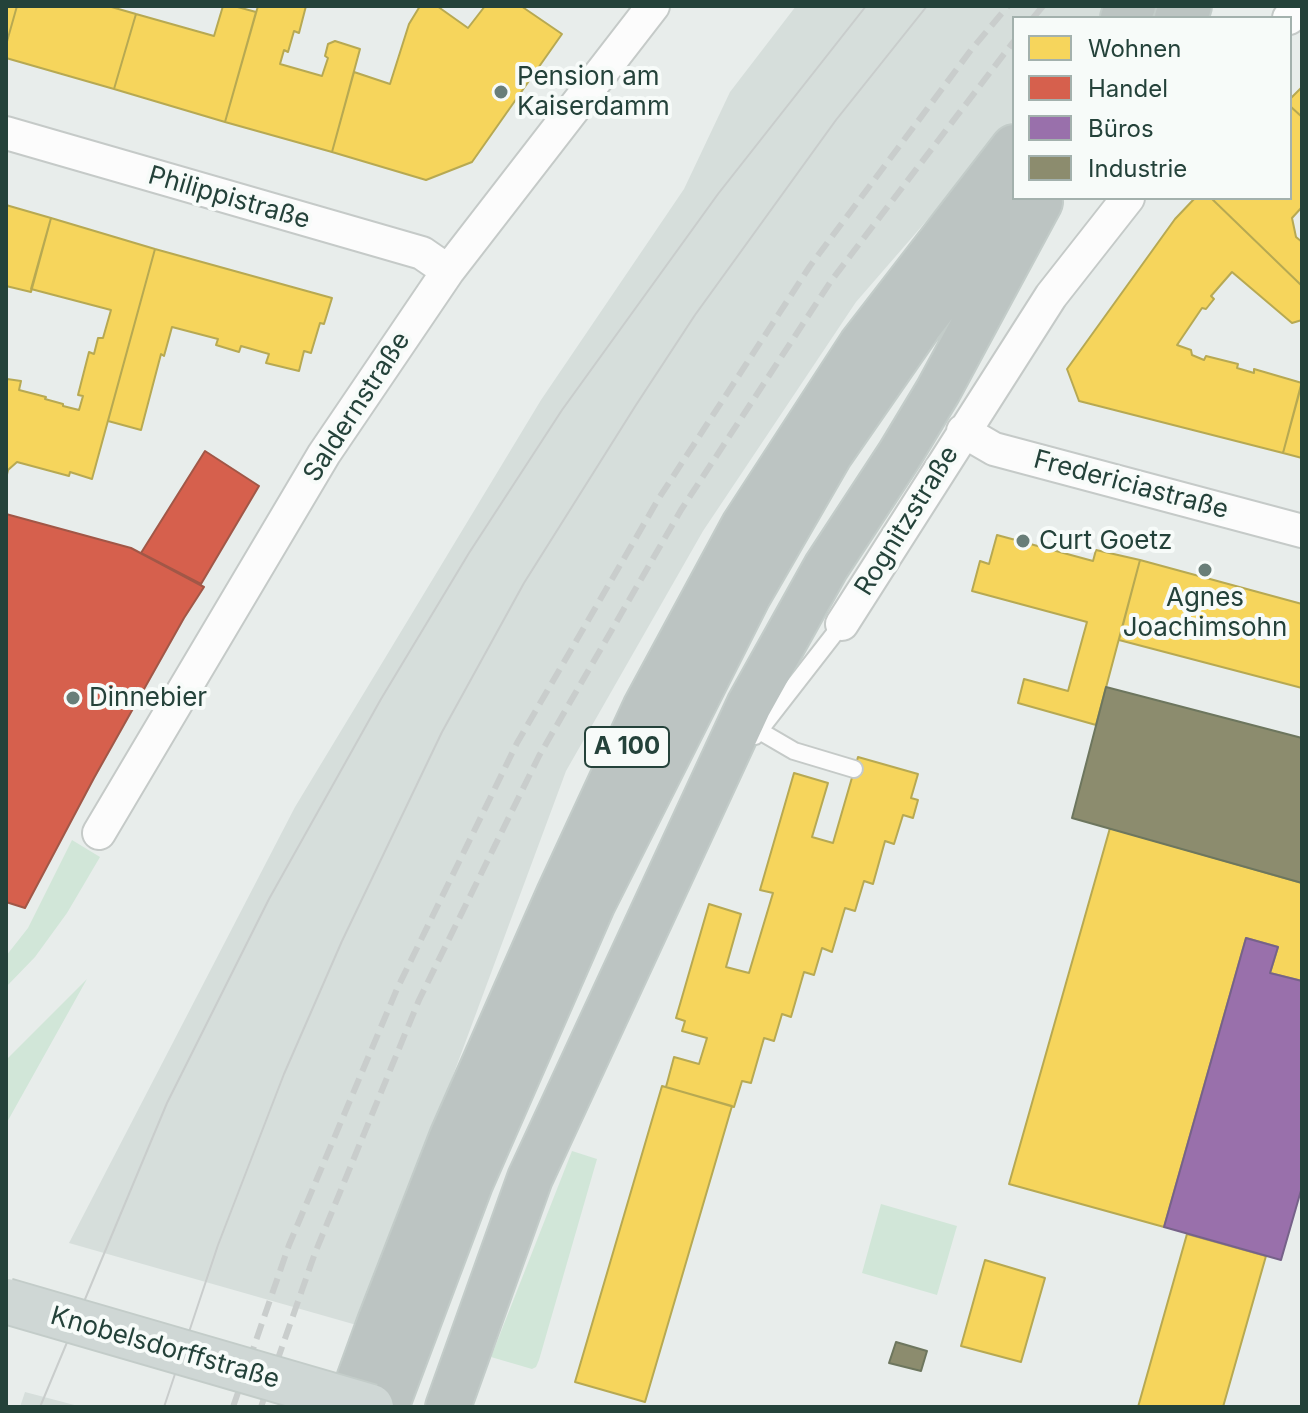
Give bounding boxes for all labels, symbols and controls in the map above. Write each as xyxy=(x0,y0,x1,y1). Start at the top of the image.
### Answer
legend xyxy=(1012,16,1292,200)
text: Wohnen xyxy=(1088,34,1181,63)
place label: Pension am Kaiserdamm xyxy=(517,61,670,122)
text: Handel xyxy=(1088,74,1168,103)
marker: Pension am Kaiserdamm xyxy=(492,83,510,101)
text: Büros xyxy=(1088,114,1154,143)
text: Industrie xyxy=(1088,154,1187,183)
street label: Philippistraße xyxy=(145,160,313,236)
street label: Saldernstraße xyxy=(297,326,417,488)
street label: Rognitzstraße xyxy=(849,441,965,601)
street label: Fredericiastraße xyxy=(1030,444,1232,526)
place label: Curt Goetz xyxy=(1039,525,1172,557)
marker: Curt Goetz xyxy=(1014,532,1032,550)
marker: Agnes Joachimsohn xyxy=(1196,561,1214,579)
place label: Agnes Joachimsohn xyxy=(1123,582,1287,644)
place label: Dinnebier xyxy=(89,682,207,714)
marker: Dinnebier xyxy=(64,689,82,707)
road number: A 100 xyxy=(585,727,669,767)
street label: Knobelsdorffstraße xyxy=(47,1300,283,1396)

